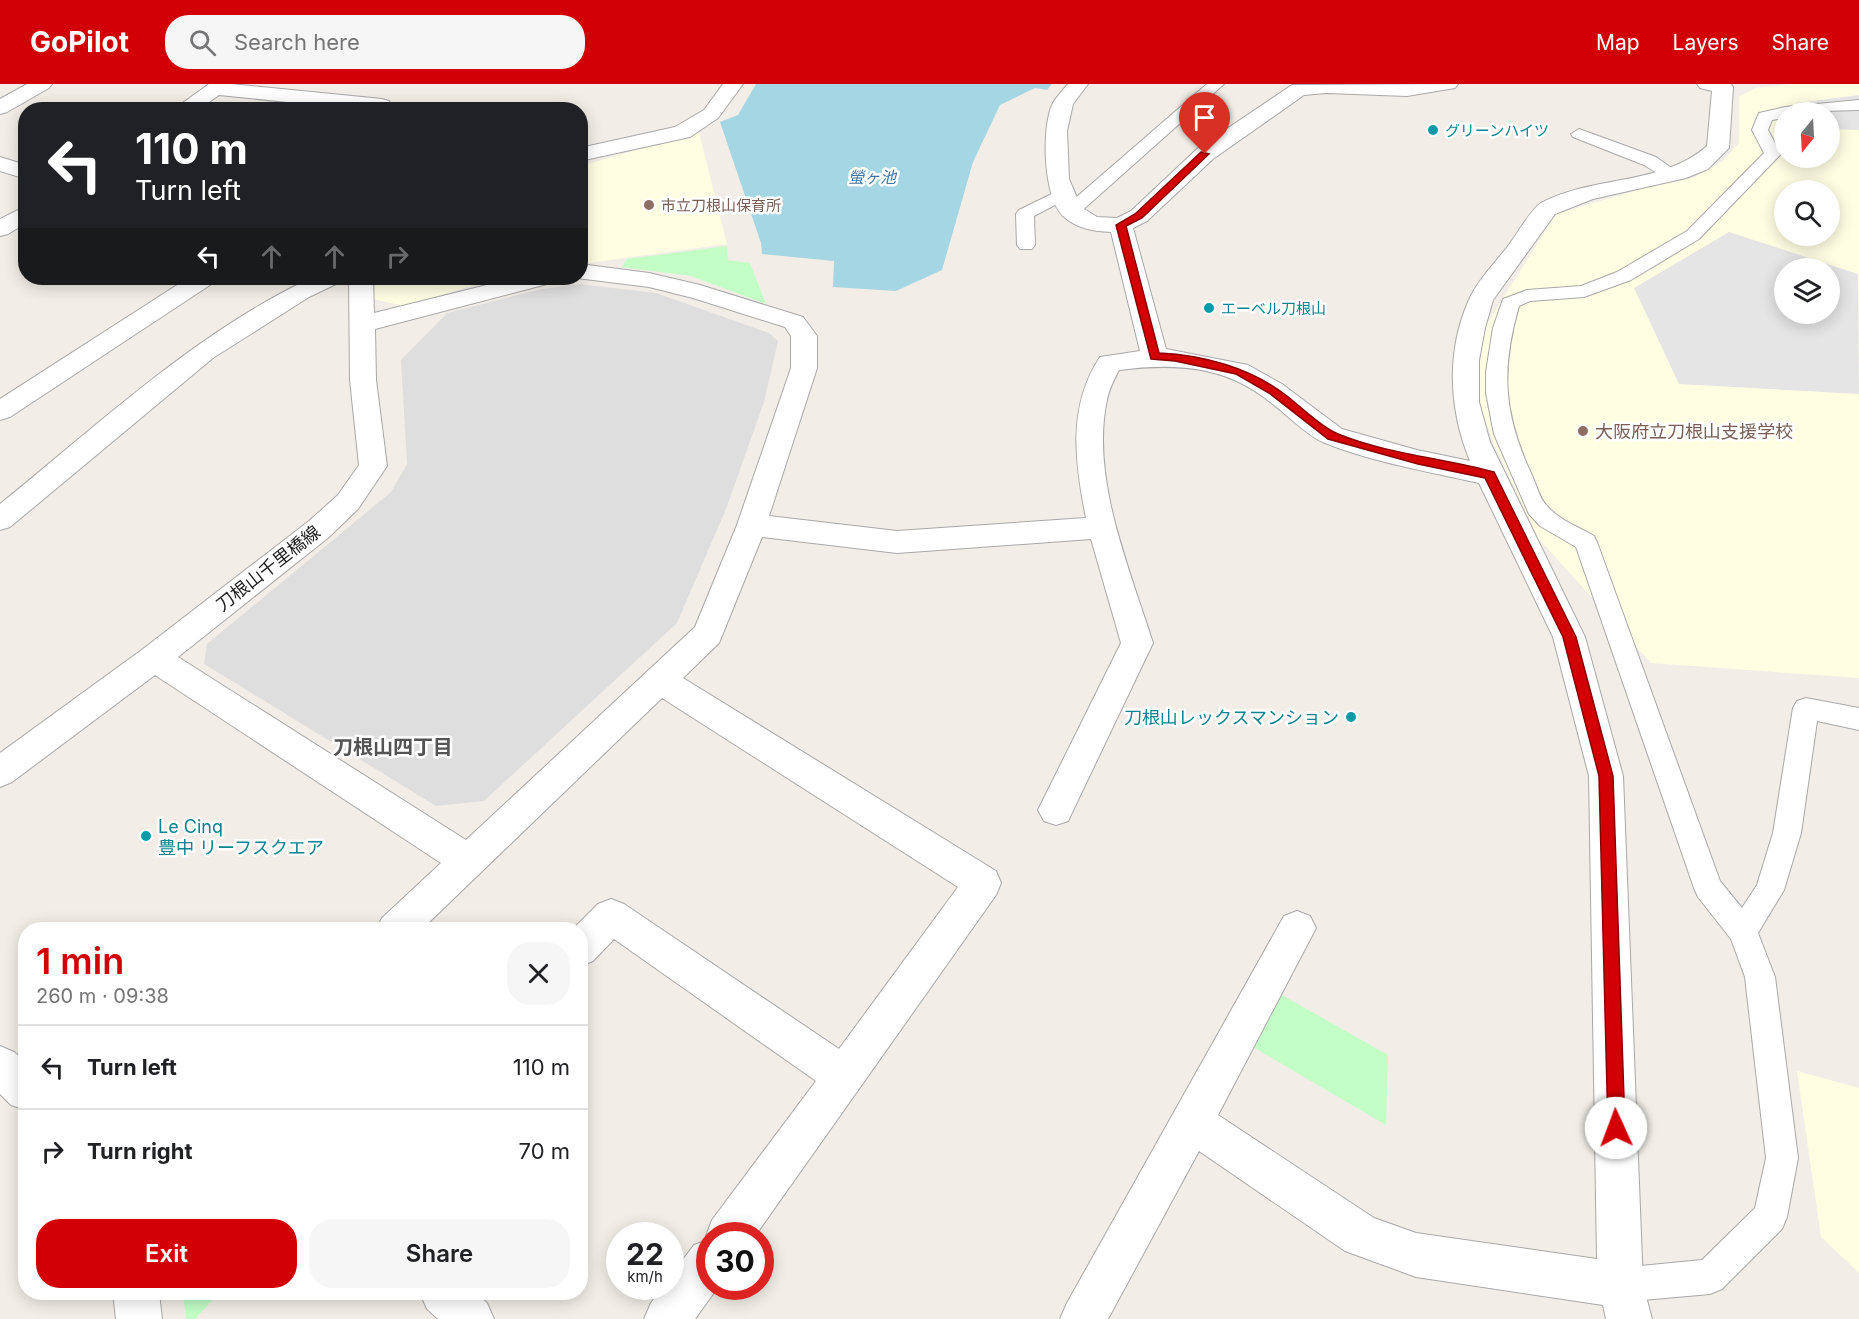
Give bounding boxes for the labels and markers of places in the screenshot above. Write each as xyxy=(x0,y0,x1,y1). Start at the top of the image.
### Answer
pin xyxy=(1179,92,1230,154)
place label: グリーンハイツ xyxy=(1445,121,1549,140)
marker: グリーンハイツ xyxy=(1426,123,1440,137)
place label: 市立刀根山保育所 xyxy=(661,196,781,215)
marker: 市立刀根山保育所 xyxy=(642,198,656,212)
place label: エーベル刀根山 xyxy=(1221,299,1326,318)
marker: エーベル刀根山 xyxy=(1202,301,1216,315)
place label: 大阪府立刀根山支援学校 xyxy=(1595,421,1793,442)
marker: 大阪府立刀根山支援学校 xyxy=(1576,424,1590,438)
place label: 刀根山レックスマンション xyxy=(1124,707,1339,728)
marker: 刀根山レックスマンション xyxy=(1344,710,1358,724)
place label: Le Cinq 豊中 リーフスクエア xyxy=(158,816,324,858)
marker: Le Cinq 豊中 リーフスクエア xyxy=(139,829,153,843)

